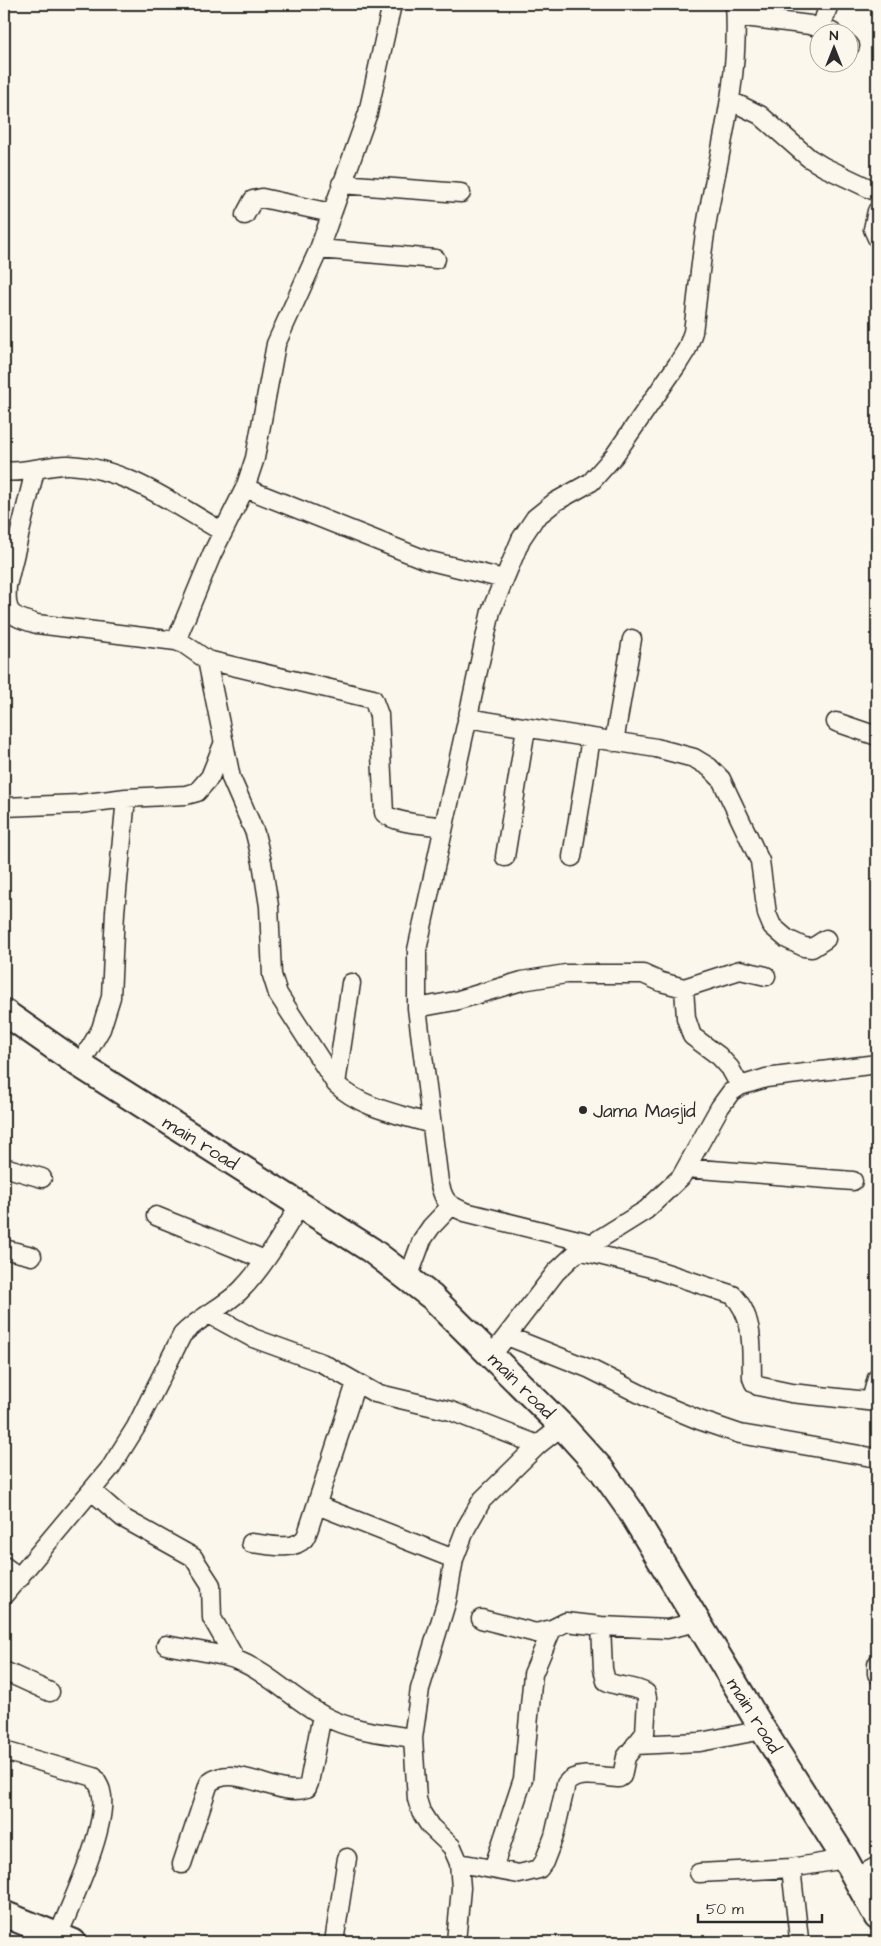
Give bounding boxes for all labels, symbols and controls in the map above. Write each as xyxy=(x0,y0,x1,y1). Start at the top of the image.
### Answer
north arrow xyxy=(808,22,858,72)
text: N xyxy=(830,26,839,46)
place label: Jama Masjid xyxy=(593,1098,696,1125)
marker: Jama Masjid xyxy=(577,1104,589,1116)
street label: main road xyxy=(157,1109,244,1177)
street label: main road xyxy=(481,1346,561,1426)
street label: main road xyxy=(720,1673,788,1759)
scale bar xyxy=(698,1891,822,1923)
text: 50 m xyxy=(706,1899,744,1920)

